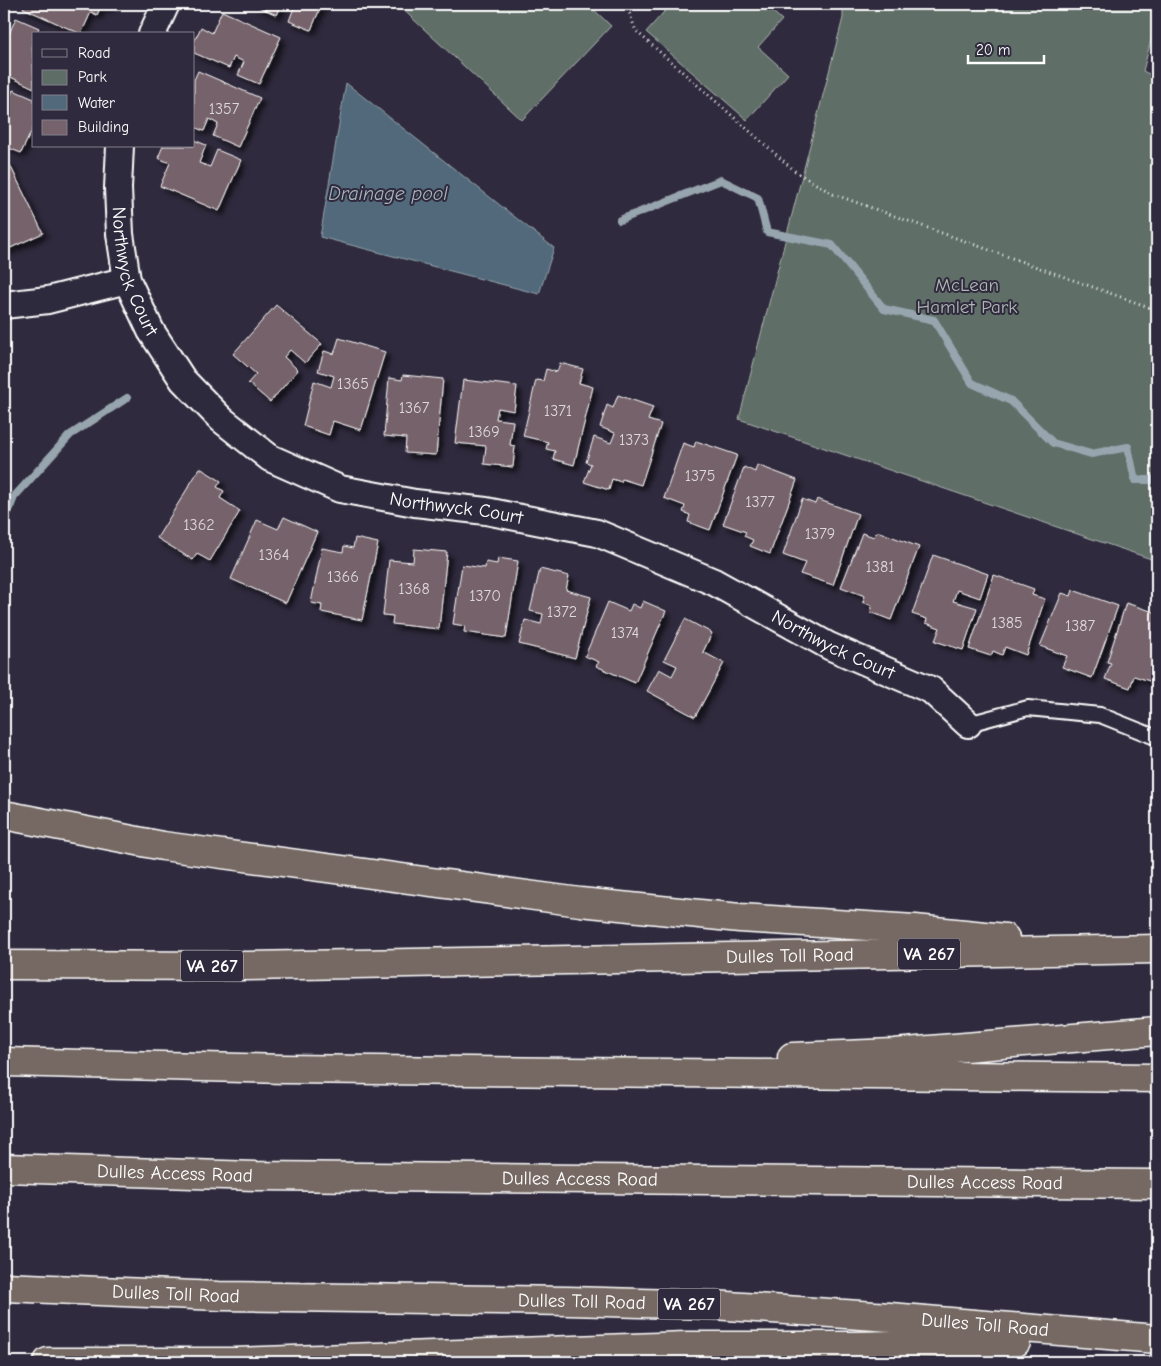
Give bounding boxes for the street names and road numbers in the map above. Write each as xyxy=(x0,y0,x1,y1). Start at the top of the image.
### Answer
street label: Northwyck Court xyxy=(108,206,163,341)
street label: Northwyck Court xyxy=(388,487,525,529)
street label: Northwyck Court xyxy=(768,605,899,684)
road number: VA 267 xyxy=(898,939,960,970)
street label: Dulles Toll Road xyxy=(726,944,854,968)
road number: VA 267 xyxy=(181,950,243,981)
street label: Dulles Access Road xyxy=(97,1160,253,1187)
street label: Dulles Access Road xyxy=(502,1167,658,1191)
street label: Dulles Access Road xyxy=(907,1171,1063,1194)
street label: Dulles Toll Road xyxy=(112,1281,240,1307)
road number: VA 267 xyxy=(658,1288,720,1320)
street label: Dulles Toll Road xyxy=(518,1289,646,1314)
street label: Dulles Toll Road xyxy=(920,1309,1050,1341)

